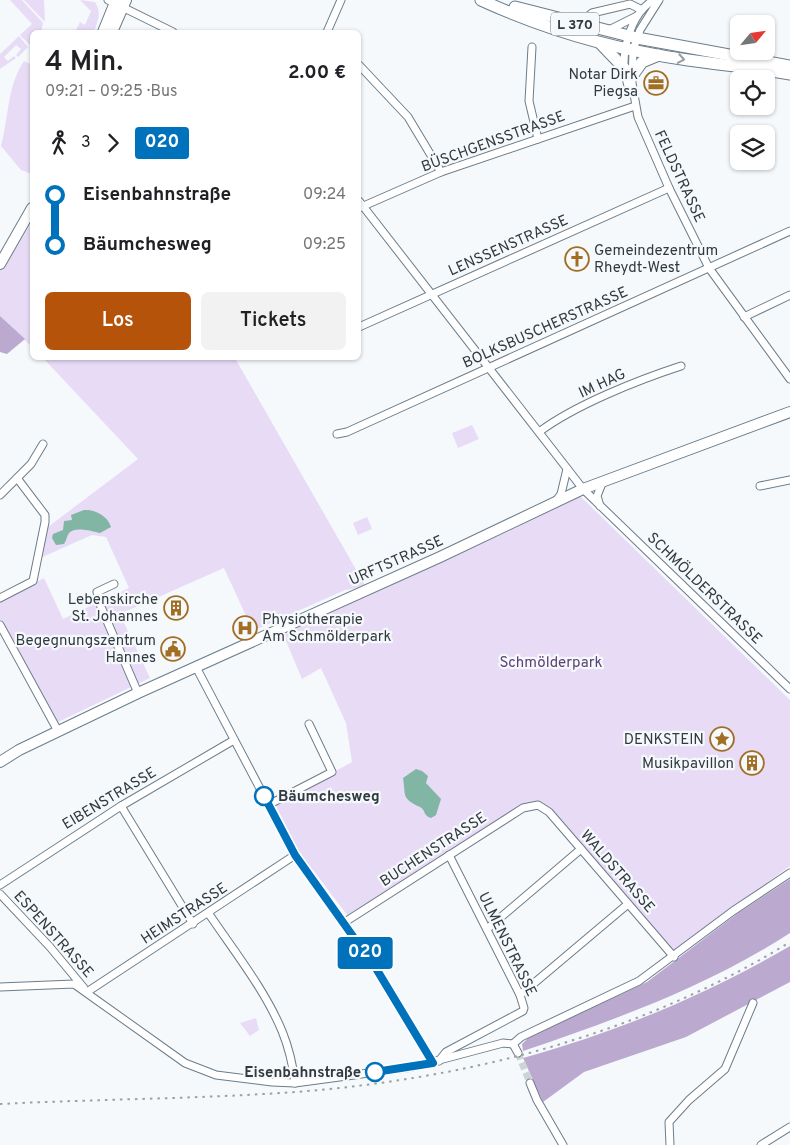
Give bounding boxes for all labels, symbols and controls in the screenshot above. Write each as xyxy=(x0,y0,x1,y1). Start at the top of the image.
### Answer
road number: L 370 xyxy=(551,12,599,36)
north arrow xyxy=(730,15,775,60)
map controls xyxy=(730,15,775,170)
text: 4 Min. xyxy=(45,45,123,81)
one-way arrow xyxy=(677,53,686,63)
text: 2.00 € xyxy=(288,61,346,85)
place label: Notar Dirk Piegsa xyxy=(568,66,638,102)
office icon: Notar Dirk Piegsa xyxy=(643,70,669,96)
button: locate xyxy=(730,70,775,115)
text: 09:21 – 09:25 · Bus xyxy=(45,82,178,102)
street label: BÜSCHGENSSTRASSE xyxy=(419,107,568,177)
button: layers xyxy=(730,125,775,170)
street label: FELDSTRASSE xyxy=(649,127,708,226)
icon: walk xyxy=(45,129,73,157)
icon: forward xyxy=(99,129,127,157)
text: 020 xyxy=(145,131,179,154)
text: 3 xyxy=(81,133,91,153)
text: Eisenbahnstraße xyxy=(83,183,231,207)
text: 09:24 xyxy=(303,185,346,205)
street label: LENSSENSTRASSE xyxy=(446,211,571,281)
text: Bäumchesweg xyxy=(83,233,212,257)
text: 09:25 xyxy=(303,235,346,255)
place label: Gemeindezentrum Rheydt-West xyxy=(594,242,718,278)
church icon: Gemeindezentrum Rheydt-West xyxy=(564,246,590,272)
street label: BOLKSBUSCHERSTRASSE xyxy=(460,283,631,373)
button: Los xyxy=(45,292,191,350)
button: Tickets xyxy=(201,292,346,350)
street label: IM HAG xyxy=(576,365,629,403)
street label: SCHMÖLDERSTRASSE xyxy=(642,528,766,649)
street label: URFTSTRASSE xyxy=(346,532,447,591)
place label: Lebenskirche St. Johannes xyxy=(68,591,158,627)
building icon: Lebenskirche St. Johannes xyxy=(163,595,189,621)
place label: Physiotherapie Am Schmölderpark xyxy=(262,611,392,647)
hospital icon: Physiotherapie Am Schmölderpark xyxy=(232,615,258,641)
place label: Begegnungszentrum Hannes xyxy=(16,632,156,668)
public building icon: Begegnungszentrum Hannes xyxy=(160,636,186,662)
park label: Schmölderpark xyxy=(499,654,603,673)
place icon: DENKSTEIN xyxy=(709,726,735,752)
place label: DENKSTEIN xyxy=(624,731,704,750)
building icon: Musikpavillon xyxy=(739,750,765,776)
place label: Musikpavillon xyxy=(642,755,734,774)
street label: EIBENSTRASSE xyxy=(59,764,160,835)
marker: Bäumchesweg xyxy=(254,786,274,806)
place label: Bäumchesweg xyxy=(278,788,380,807)
street label: BUCHENSTRASSE xyxy=(377,809,491,892)
street label: WALDSTRASSE xyxy=(576,826,658,918)
street label: HEIMSTRASSE xyxy=(138,879,232,949)
street label: ESPENSTRASSE xyxy=(9,888,97,982)
street label: ULMENSTRASSE xyxy=(473,889,540,1000)
line badge: 020 xyxy=(336,937,394,969)
text: 020 xyxy=(348,941,382,964)
marker: Eisenbahnstraße xyxy=(365,1062,385,1082)
place label: Eisenbahnstraße xyxy=(244,1064,361,1083)

